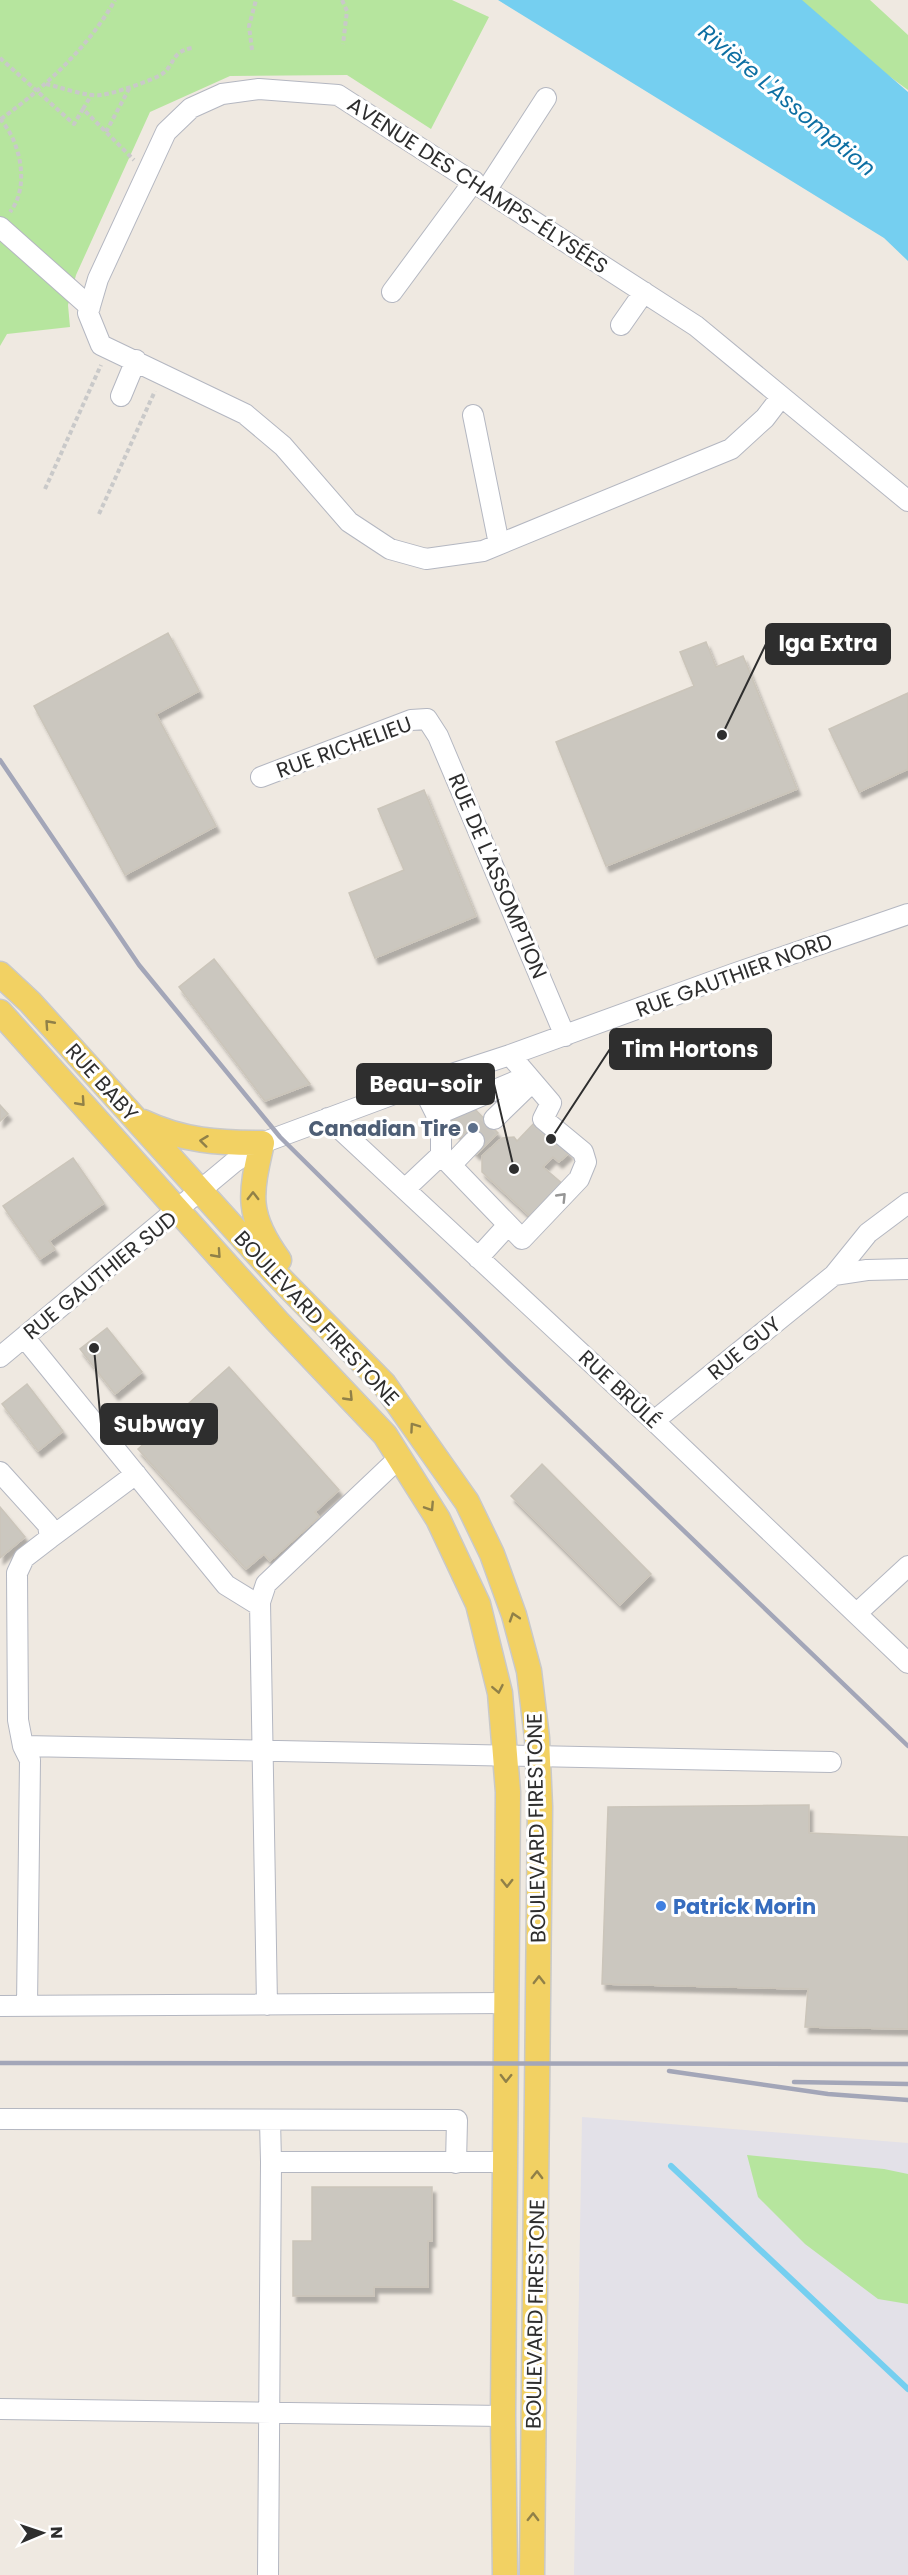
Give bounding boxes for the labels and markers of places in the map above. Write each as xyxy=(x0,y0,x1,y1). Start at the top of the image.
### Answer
callout: Iga Extra xyxy=(766,624,890,664)
callout: Tim Hortons xyxy=(610,1029,771,1069)
callout: Beau-soir xyxy=(357,1064,494,1104)
place label: Canadian Tire xyxy=(308,1114,461,1143)
marker: Canadian Tire xyxy=(466,1121,480,1135)
callout: Subway xyxy=(101,1404,217,1444)
place label: Patrick Morin xyxy=(673,1892,816,1921)
marker: Patrick Morin xyxy=(654,1899,668,1913)

